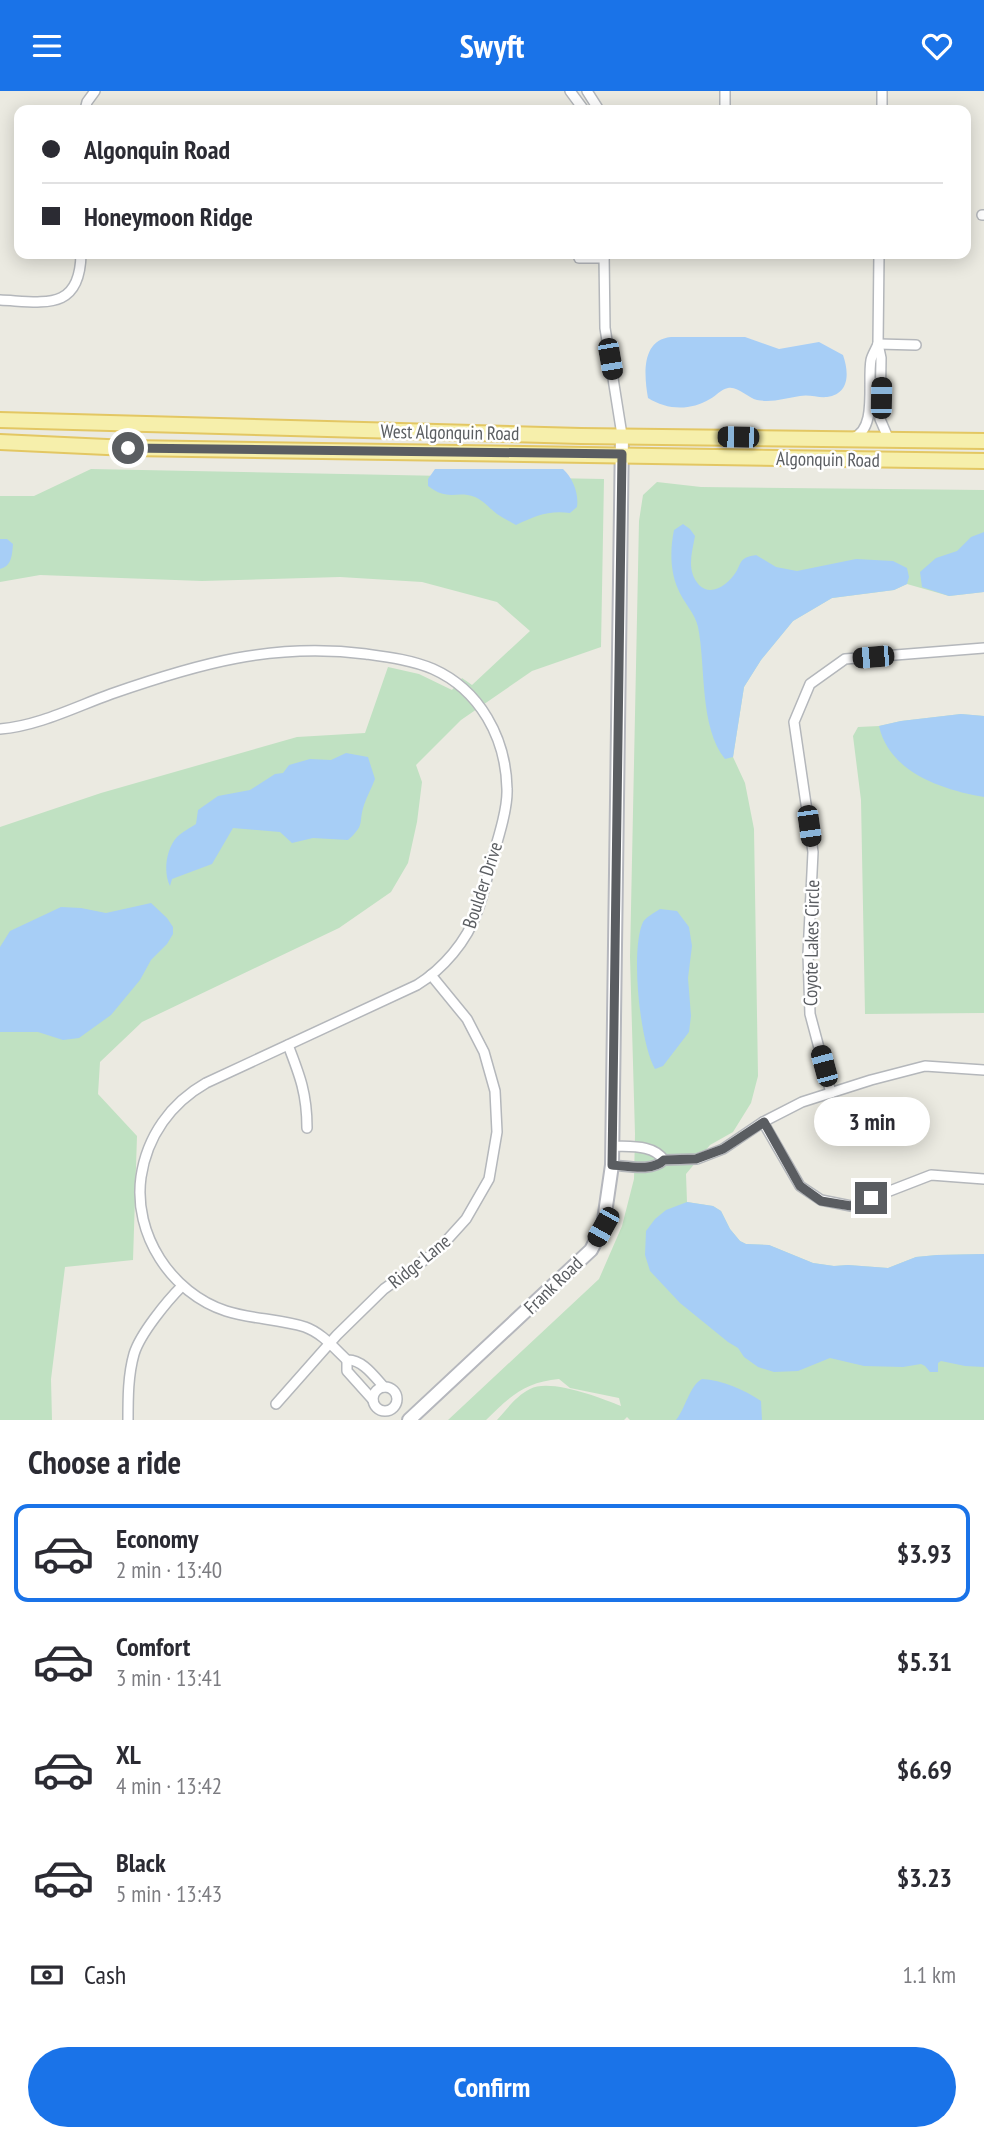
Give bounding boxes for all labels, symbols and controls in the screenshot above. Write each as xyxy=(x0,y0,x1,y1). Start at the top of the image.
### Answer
text: Swyft xyxy=(460,25,524,67)
icon: menu xyxy=(28,27,66,65)
icon: heart xyxy=(918,27,956,65)
text: Algonquin Road xyxy=(84,133,230,166)
text: Honeymoon Ridge xyxy=(84,200,253,233)
car xyxy=(597,336,624,382)
car xyxy=(871,377,892,419)
street label: West Algonquin Road xyxy=(380,419,520,445)
car xyxy=(717,426,760,448)
route start xyxy=(112,432,144,464)
street label: Algonquin Road xyxy=(776,446,880,472)
car xyxy=(852,645,895,669)
car xyxy=(796,804,823,848)
street label: Boulder Drive xyxy=(457,839,507,931)
street label: Coyote Lakes Circle xyxy=(798,880,824,1006)
car xyxy=(809,1043,840,1089)
callout: 3 min xyxy=(813,1097,929,1145)
text: 3 min xyxy=(849,1107,895,1136)
route end xyxy=(855,1182,887,1214)
car xyxy=(584,1204,623,1250)
street label: Ridge Lane xyxy=(383,1229,455,1293)
street label: Frank Road xyxy=(519,1251,587,1319)
text: Choose a ride xyxy=(28,1441,181,1483)
icon: car xyxy=(32,1522,95,1585)
text: Economy xyxy=(116,1522,198,1555)
text: $3.93 xyxy=(897,1537,952,1570)
text: 2 min · 13:40 xyxy=(116,1555,222,1584)
icon: car xyxy=(32,1630,95,1693)
text: Comfort xyxy=(116,1630,190,1663)
text: $5.31 xyxy=(897,1645,952,1678)
text: 3 min · 13:41 xyxy=(116,1663,222,1692)
icon: car xyxy=(32,1738,95,1801)
text: XL xyxy=(116,1738,141,1771)
text: $6.69 xyxy=(897,1753,952,1786)
text: 4 min · 13:42 xyxy=(116,1771,222,1800)
icon: car xyxy=(32,1846,95,1909)
text: Black xyxy=(116,1846,166,1879)
text: $3.23 xyxy=(897,1861,952,1894)
text: 5 min · 13:43 xyxy=(116,1879,222,1908)
icon: cash xyxy=(28,1956,66,1994)
text: Cash xyxy=(84,1958,126,1991)
text: 1.1 km xyxy=(902,1960,956,1989)
button: Confirm xyxy=(28,2047,956,2127)

